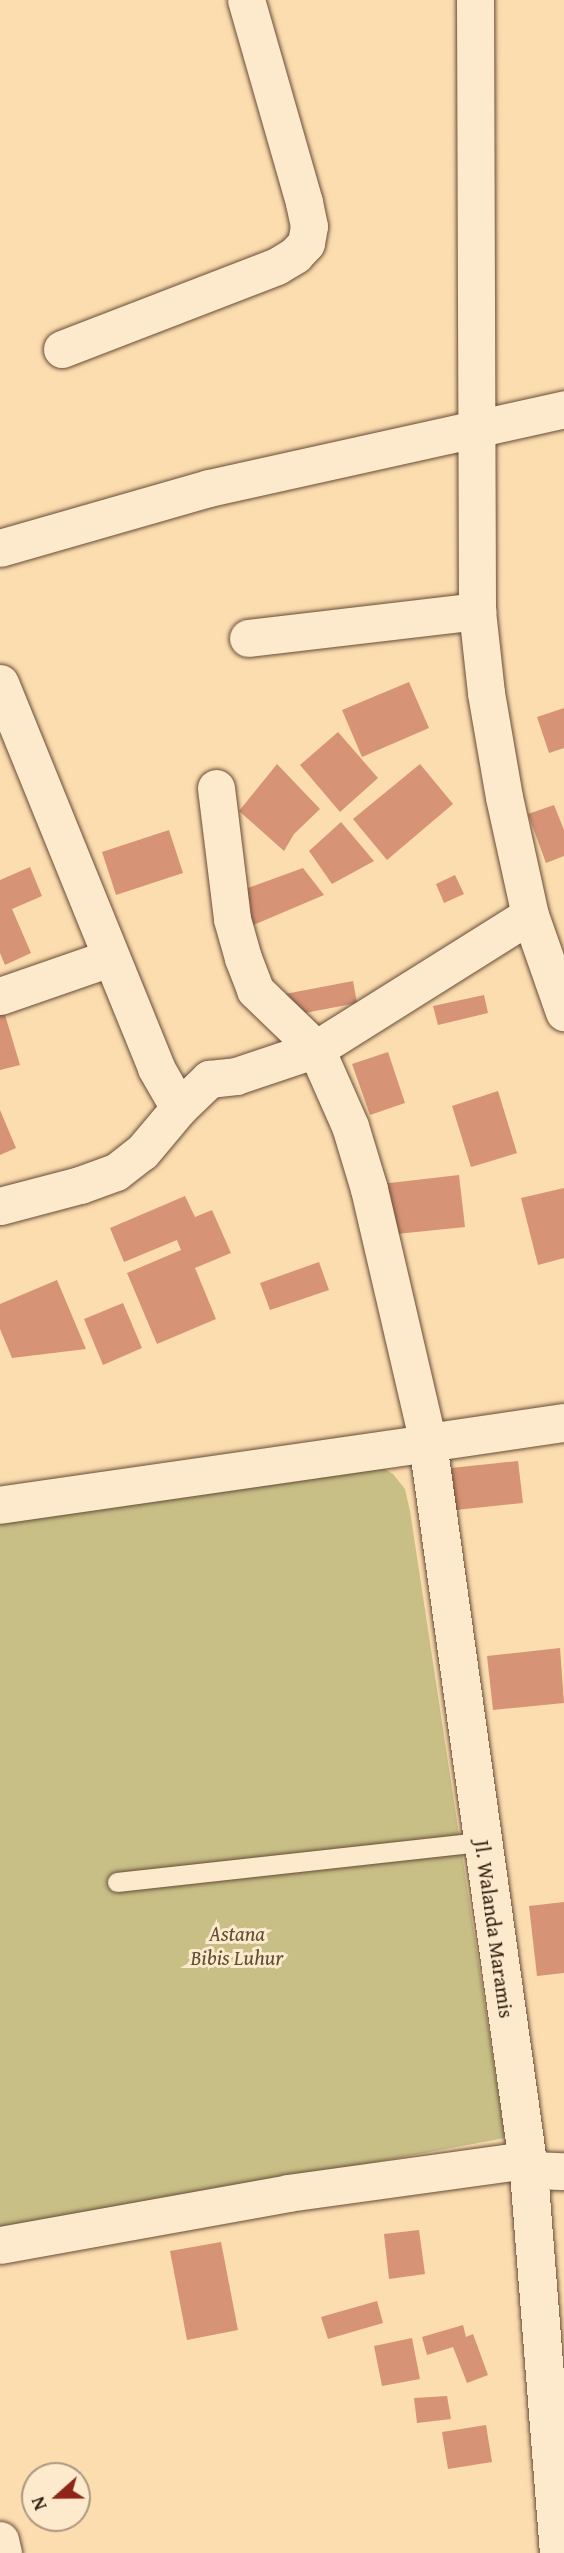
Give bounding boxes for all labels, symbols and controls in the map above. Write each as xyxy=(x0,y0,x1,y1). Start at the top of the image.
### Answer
street label: Jl. Walanda Maramis xyxy=(469,1838,519,2020)
park label: Astana Bibis Luhur xyxy=(191,1921,283,1971)
north arrow xyxy=(21,2462,91,2532)
text: N xyxy=(23,2493,54,2515)

